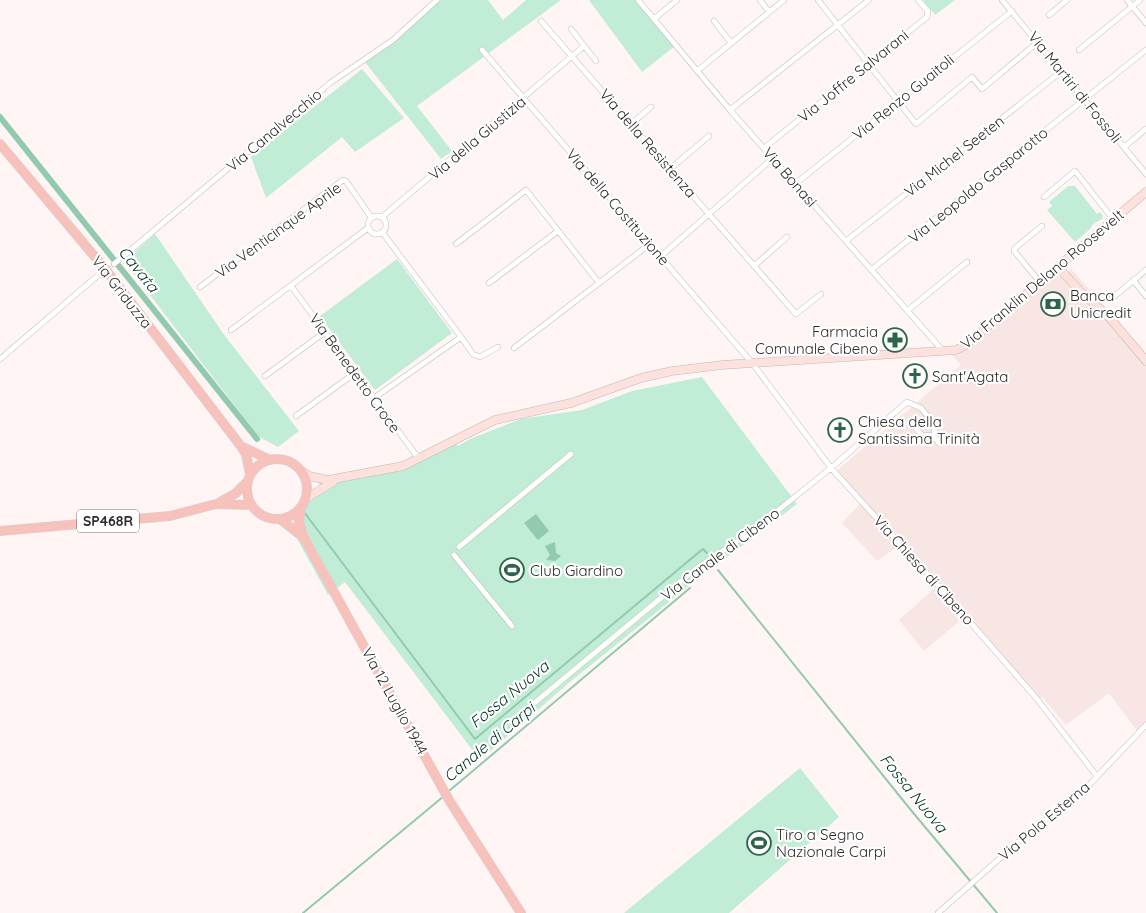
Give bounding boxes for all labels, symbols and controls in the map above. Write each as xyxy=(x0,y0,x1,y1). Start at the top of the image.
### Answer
street label: Via Joffre Salvarani xyxy=(794,26,912,126)
street label: Via Martiri di Fossoli xyxy=(1024,27,1126,147)
street label: Via Renzo Guaitoli xyxy=(848,50,958,144)
street label: Via Canalvecchio xyxy=(222,85,326,175)
street label: Via della Resistenza xyxy=(596,85,700,201)
street label: Via della Giustizia xyxy=(425,92,529,184)
street label: Via Michel Seeten xyxy=(900,111,1008,201)
street label: Via Leopoldo Gasparotto xyxy=(904,123,1052,247)
street label: Via Bonasi xyxy=(759,143,821,211)
street label: Via della Costituzione xyxy=(562,145,674,269)
street label: Via Venticinque Aprile xyxy=(211,178,345,282)
street label: Via Franklin Delano Roosevelt xyxy=(956,205,1128,353)
water label: Cavata xyxy=(114,242,164,297)
street label: Via Griduzza xyxy=(88,252,156,332)
place label: Banca Unicredit xyxy=(1070,286,1132,322)
bank icon: Banca Unicredit xyxy=(1040,291,1066,317)
street label: Via Benedetto Croce xyxy=(305,310,405,436)
place label: Farmacia Comunale Cibeno xyxy=(755,322,878,358)
pharmacy icon: Farmacia Comunale Cibeno xyxy=(882,327,908,353)
church icon: Sant'Agata xyxy=(902,363,928,389)
place label: Sant'Agata xyxy=(932,367,1008,386)
place label: Chiesa della Santissima Trinità xyxy=(858,412,980,448)
church icon: Chiesa della Santissima Trinità xyxy=(827,417,853,443)
street label: Via Canale di Cibeno xyxy=(657,503,783,605)
road number: SP468R xyxy=(77,510,139,532)
street label: Via Chiesa di Cibeno xyxy=(870,511,978,629)
sports icon: Club Giardino xyxy=(499,557,525,583)
place label: Club Giardino xyxy=(530,561,623,580)
street label: Via 12 Luglio 1944 xyxy=(358,644,432,758)
water label: Fossa Nuova xyxy=(465,655,554,732)
water label: Canale di Carpi xyxy=(439,697,540,786)
water label: Fossa Nuova xyxy=(876,749,953,838)
street label: Via Pola Esterna xyxy=(994,777,1094,865)
place label: Tiro a Segno Nazionale Carpi xyxy=(776,825,886,861)
sports icon: Tiro a Segno Nazionale Carpi xyxy=(746,830,772,856)

